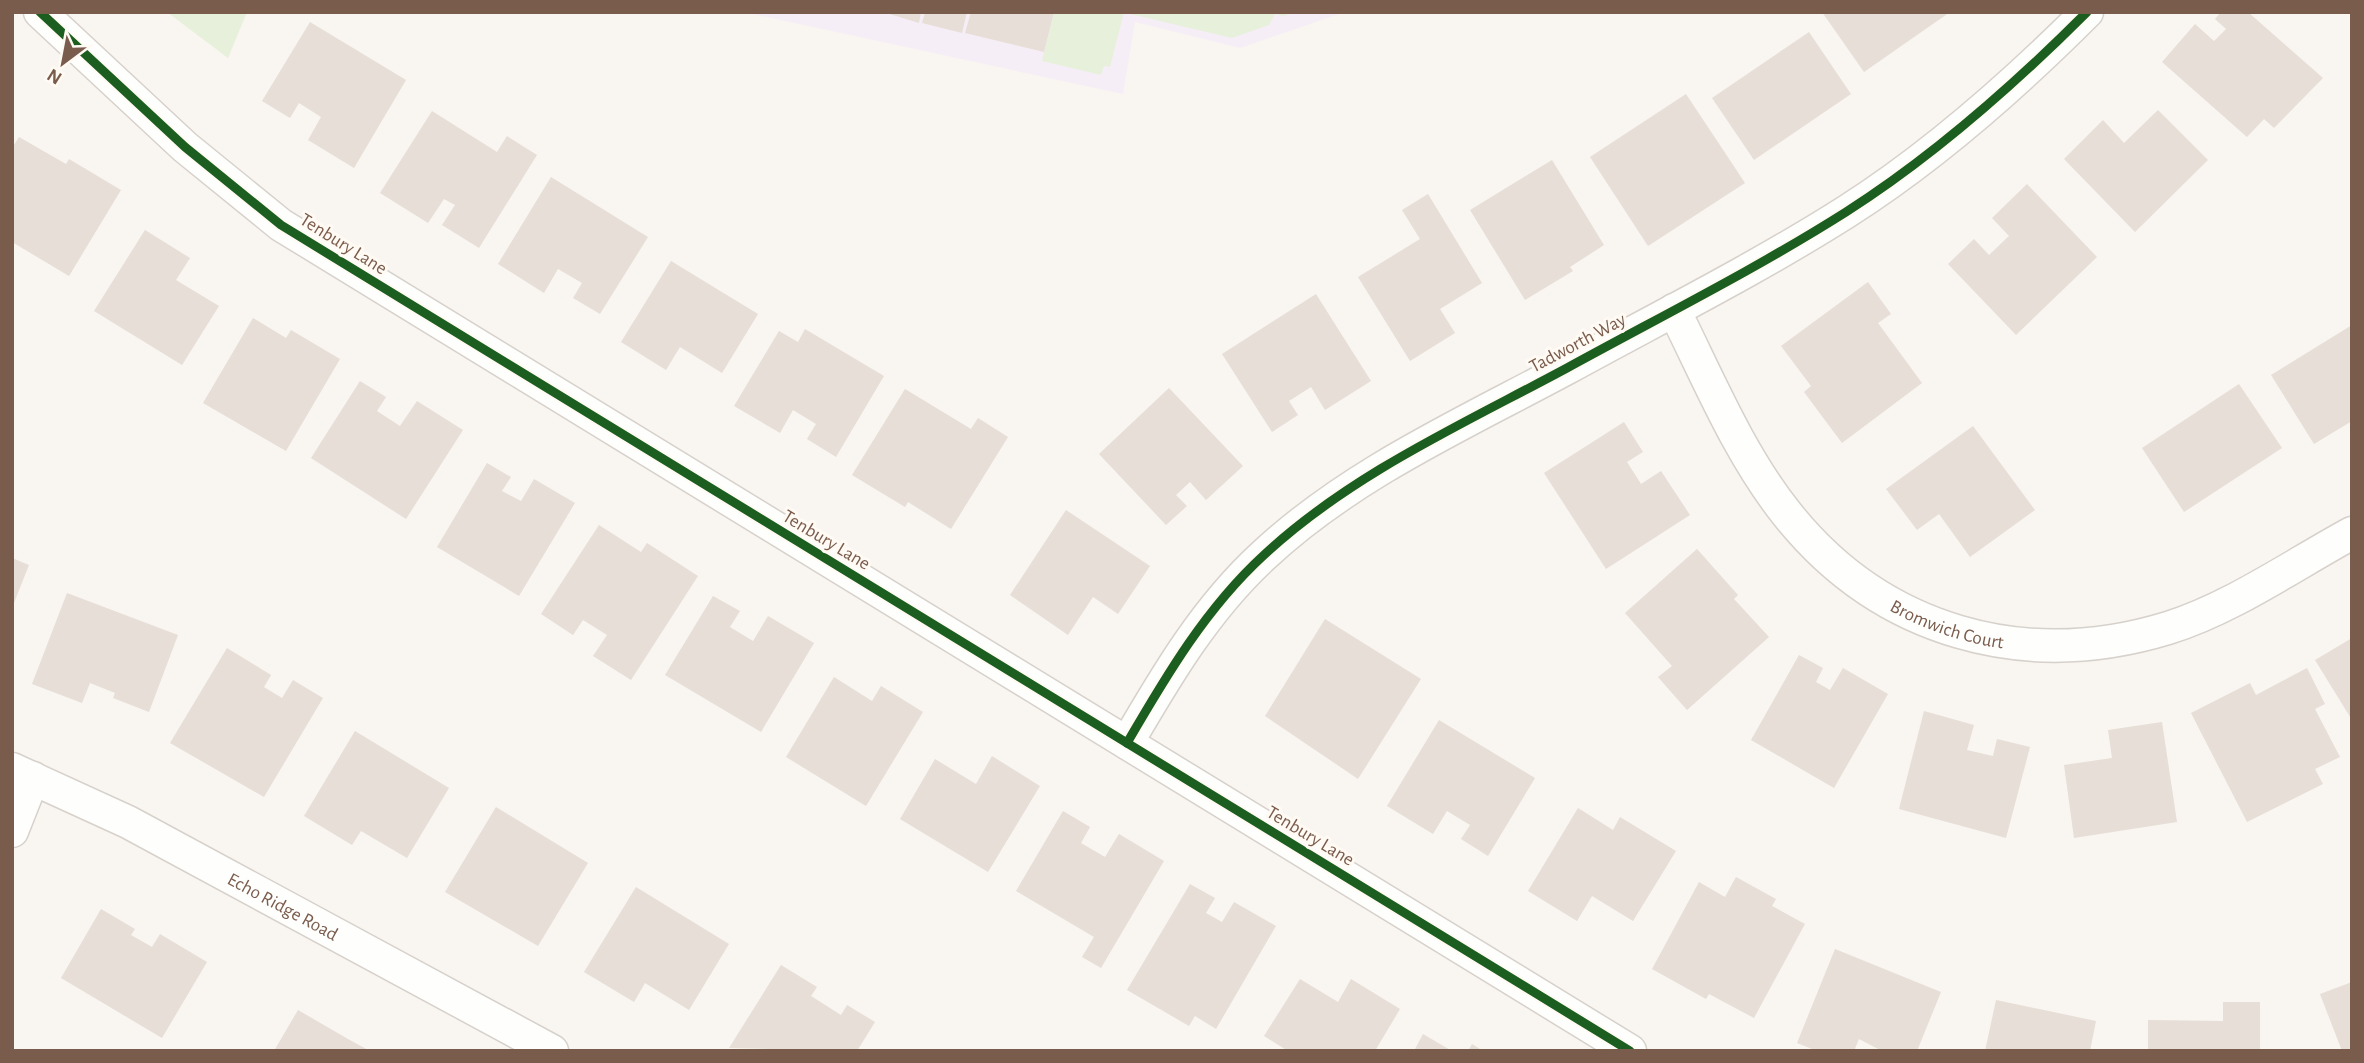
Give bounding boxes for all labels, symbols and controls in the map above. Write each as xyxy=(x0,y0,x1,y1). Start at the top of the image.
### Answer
north arrow xyxy=(28,28,98,98)
text: N xyxy=(44,65,65,88)
street label: Tenbury Lane xyxy=(296,210,390,278)
street label: Tadworth Way xyxy=(1526,310,1629,377)
street label: Tenbury Lane xyxy=(779,507,873,574)
street label: Bromwich Court xyxy=(1887,597,2005,653)
street label: Tenbury Lane xyxy=(1263,803,1357,870)
street label: Echo Ridge Road xyxy=(224,870,341,945)

